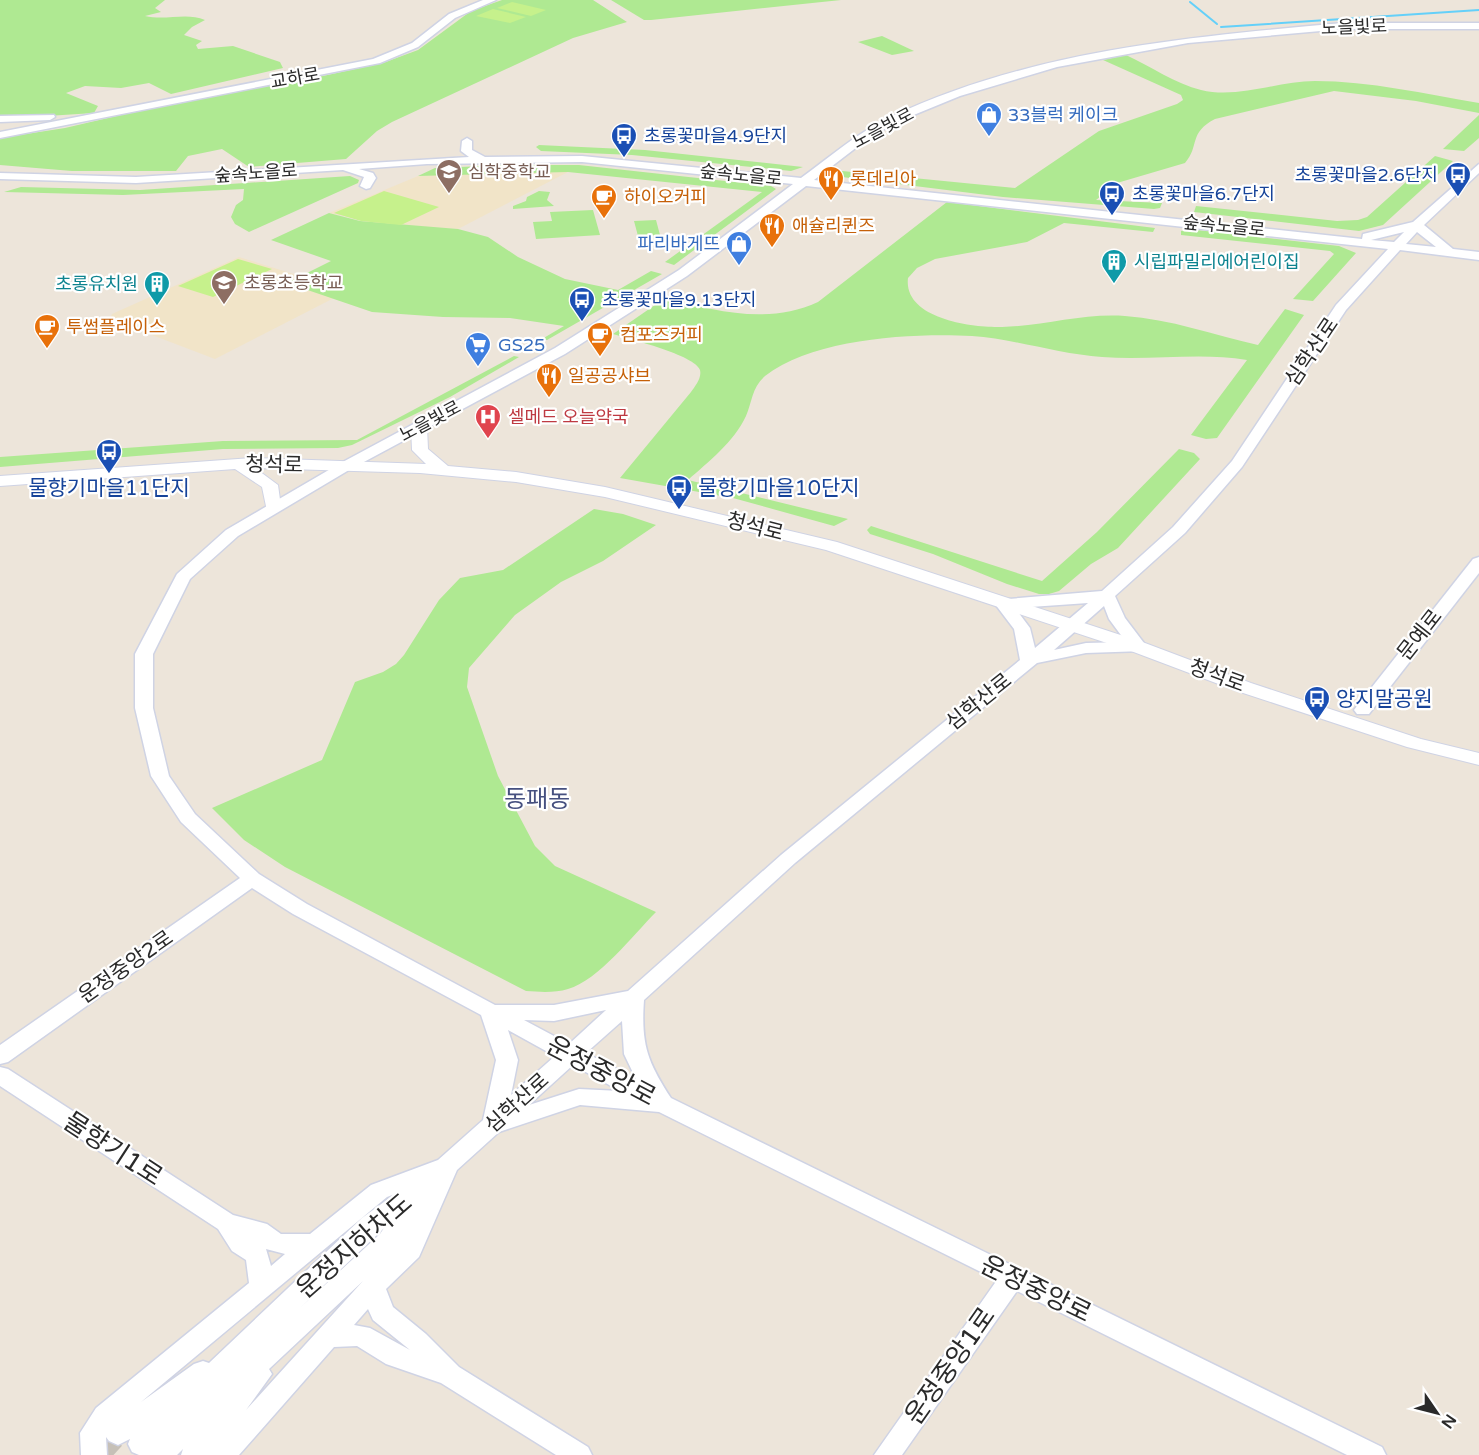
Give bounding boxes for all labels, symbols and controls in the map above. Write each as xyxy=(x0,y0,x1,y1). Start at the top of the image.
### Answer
street label: 노을빛로 xyxy=(1321,15,1387,39)
street label: 교하로 xyxy=(269,63,321,93)
shop icon: 33블럭 케이크 xyxy=(974,100,1004,138)
street label: 노을빛로 xyxy=(849,103,917,153)
place label: 33블럭 케이크 xyxy=(1008,104,1118,126)
bus stop icon: 초롱꽃마을4.9단지 xyxy=(609,121,639,159)
place label: 초롱꽃마을4.9단지 xyxy=(644,125,787,147)
school or university icon: 심학중학교 xyxy=(434,157,464,195)
street label: 숲속노을로 xyxy=(214,159,298,187)
street label: 숲속노을로 xyxy=(699,160,783,190)
bus stop icon: 초롱꽃마을2.6단지 xyxy=(1443,160,1473,198)
place label: 심학중학교 xyxy=(468,161,551,183)
restaurant icon: 롯데리아 xyxy=(816,164,846,202)
place label: 초롱꽃마을2.6단지 xyxy=(1295,164,1438,186)
place label: 롯데리아 xyxy=(850,168,917,190)
bus stop icon: 초롱꽃마을6.7단지 xyxy=(1097,179,1127,217)
cafe icon: 하이오커피 xyxy=(589,182,619,220)
place label: 초롱꽃마을6.7단지 xyxy=(1132,183,1275,205)
place label: 하이오커피 xyxy=(624,186,707,208)
restaurant icon: 애슐리퀸즈 xyxy=(757,211,787,249)
street label: 숲속노을로 xyxy=(1182,211,1266,241)
place label: 애슐리퀸즈 xyxy=(792,215,875,237)
shop icon: 파리바게뜨 xyxy=(724,229,754,267)
place label: 파리바게뜨 xyxy=(637,233,720,255)
building icon: 시립파밀리에어린이집 xyxy=(1099,247,1129,285)
place label: 시립파밀리에어린이집 xyxy=(1134,251,1300,273)
school or university icon: 초롱초등학교 xyxy=(209,268,239,306)
building icon: 초롱유치원 xyxy=(142,269,172,307)
place label: 초롱초등학교 xyxy=(244,272,343,294)
place label: 초롱유치원 xyxy=(55,273,138,295)
bus stop icon: 초롱꽃마을9.13단지 xyxy=(567,285,597,323)
place label: 초롱꽃마을9.13단지 xyxy=(602,289,757,311)
cafe icon: 투썸플레이스 xyxy=(32,312,62,350)
street label: 심학산로 xyxy=(1280,313,1344,391)
place label: 투썸플레이스 xyxy=(66,316,165,338)
cafe icon: 컴포즈커피 xyxy=(585,320,615,358)
place label: 컴포즈커피 xyxy=(620,324,703,346)
supermarket icon: GS25 xyxy=(463,330,493,368)
place label: GS25 xyxy=(498,334,545,356)
restaurant icon: 일공공샤브 xyxy=(534,361,564,399)
place label: 일공공샤브 xyxy=(568,365,651,387)
street label: 노을빛로 xyxy=(396,396,464,446)
hospital icon: 셀메드 오늘약국 xyxy=(473,402,503,440)
place label: 셀메드 오늘약국 xyxy=(508,406,629,428)
bus stop icon: 물향기마을11단지 xyxy=(94,437,124,475)
street label: 청석로 xyxy=(245,452,303,478)
bus stop icon: 물향기마을10단지 xyxy=(664,473,694,511)
place label: 물향기마을11단지 xyxy=(28,476,190,501)
place label: 물향기마을10단지 xyxy=(698,476,860,501)
street label: 청석로 xyxy=(724,508,786,546)
street label: 문예로 xyxy=(1392,604,1448,666)
street label: 청석로 xyxy=(1185,654,1249,698)
street label: 심학산로 xyxy=(941,668,1017,736)
bus stop icon: 양지말공원 xyxy=(1302,684,1332,722)
place label: 양지말공원 xyxy=(1336,687,1433,712)
district label: 동패동 xyxy=(504,785,570,814)
street label: 운정중앙2로 xyxy=(74,925,178,1009)
street label: 운정중앙로 xyxy=(541,1029,661,1113)
street label: 심학산로 xyxy=(480,1068,554,1138)
street label: 물향기1로 xyxy=(58,1105,168,1193)
street label: 운정지하차도 xyxy=(290,1187,418,1305)
street label: 운정중앙로 xyxy=(975,1249,1097,1329)
street label: 운정중앙1로 xyxy=(898,1301,1002,1431)
north arrow xyxy=(1407,1383,1467,1443)
text: N xyxy=(1437,1410,1460,1432)

